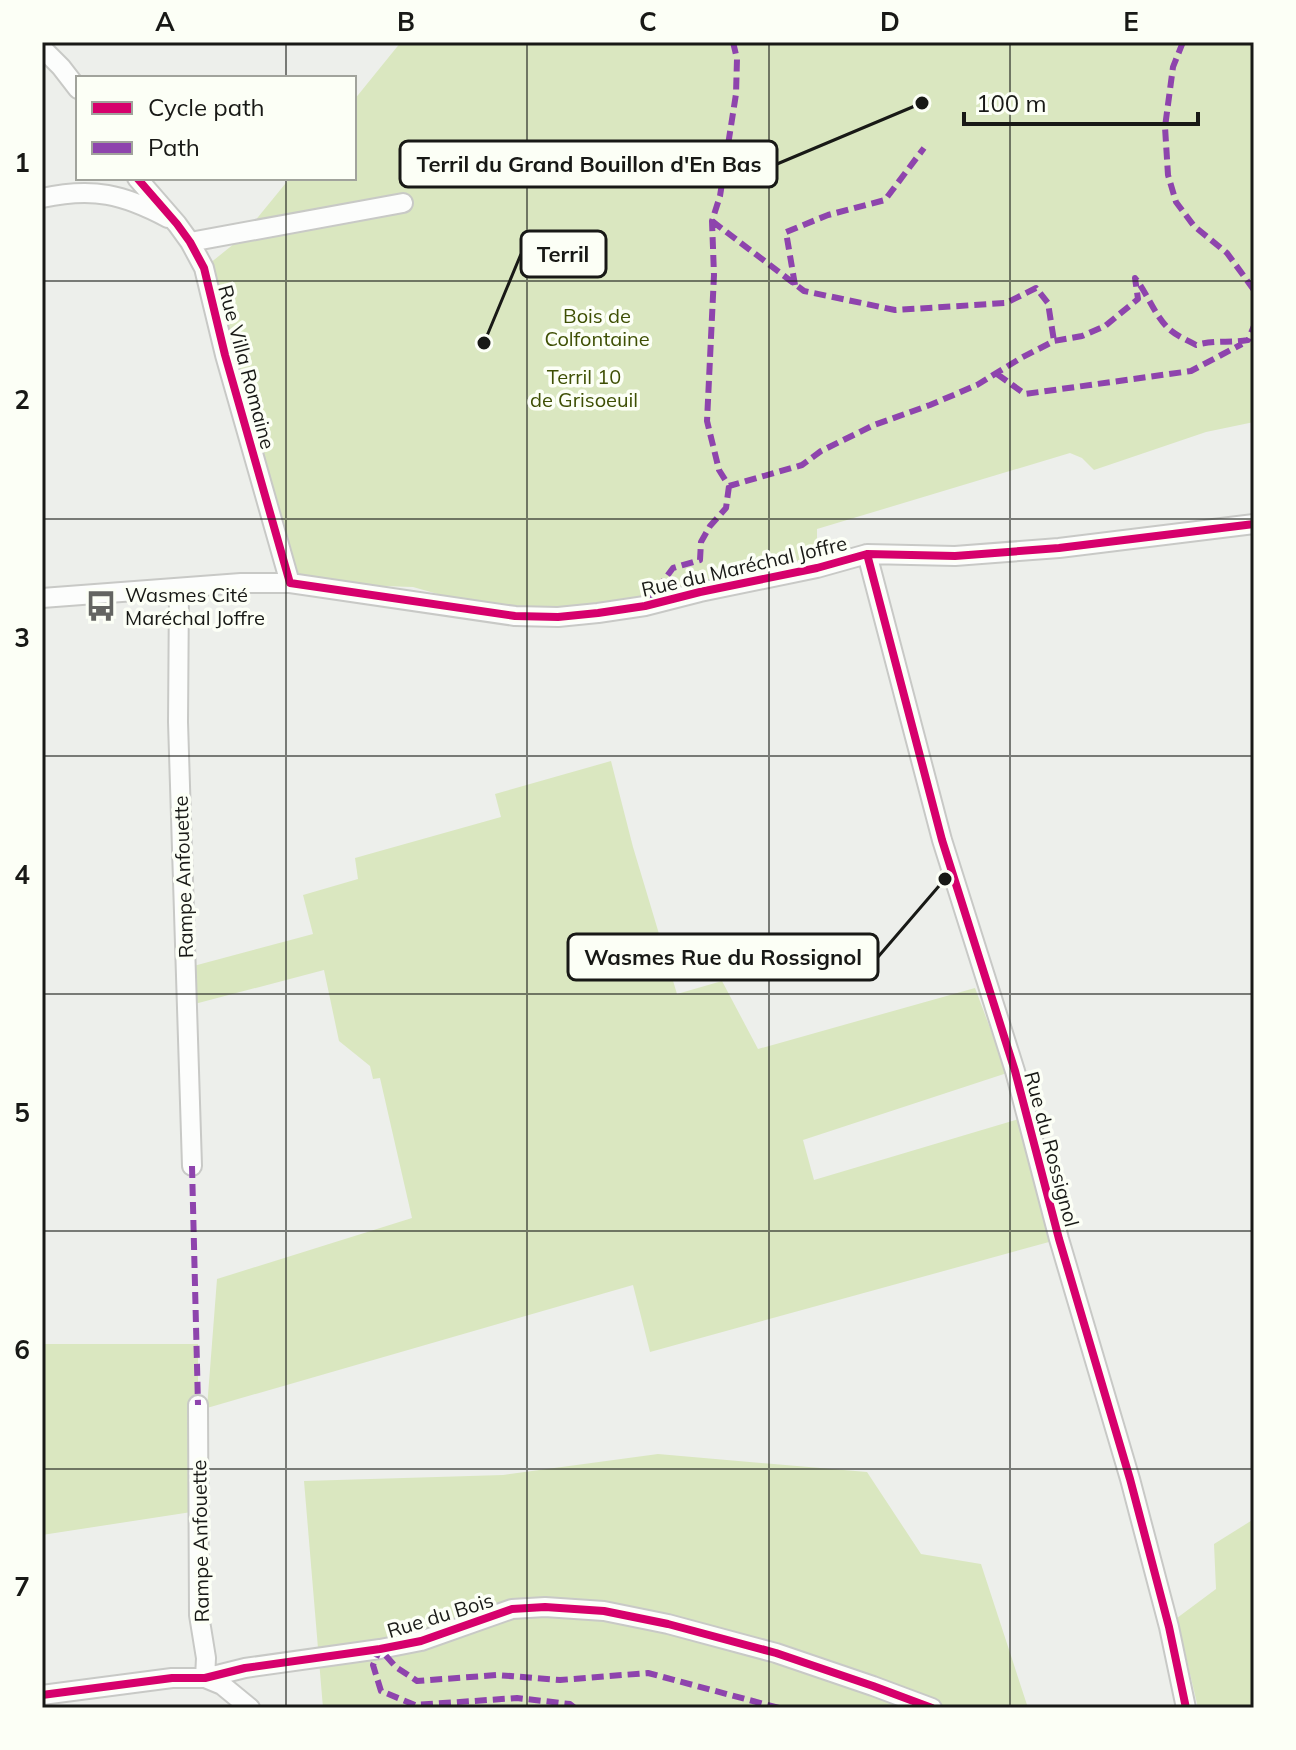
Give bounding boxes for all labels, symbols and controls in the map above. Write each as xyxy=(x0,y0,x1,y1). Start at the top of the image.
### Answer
text: A xyxy=(155,5,175,38)
text: B xyxy=(397,5,415,38)
text: C xyxy=(639,5,657,38)
text: D xyxy=(880,5,900,38)
text: E xyxy=(1123,5,1139,38)
legend xyxy=(76,76,356,180)
scale bar xyxy=(964,76,1198,126)
text: 100 m xyxy=(976,88,1047,118)
text: Cycle path xyxy=(148,92,265,122)
text: Path xyxy=(148,132,200,162)
callout: Terril du Grand Bouillon d'En Bas xyxy=(400,141,777,187)
text: 1 xyxy=(14,146,30,179)
text: Terril du Grand Bouillon d'En Bas xyxy=(416,150,762,178)
callout: Terril xyxy=(521,231,606,277)
text: Terril xyxy=(537,240,589,268)
street label: Rue Villa Romaine xyxy=(213,282,281,452)
park label: Bois de Colfontaine xyxy=(544,303,650,351)
park label: Terril 10 de Grisoeuil xyxy=(530,364,638,412)
text: 2 xyxy=(14,383,30,416)
street label: Rue du Maréchal Joffre xyxy=(639,530,849,602)
place label: Wasmes Cité Maréchal Joffre xyxy=(125,582,265,630)
bus stop icon: Wasmes Cité Maréchal Joffre xyxy=(84,589,118,623)
text: 3 xyxy=(14,621,30,654)
street label: Rampe Anfouette xyxy=(168,795,198,959)
text: 4 xyxy=(14,858,30,891)
callout: Wasmes Rue du Rossignol xyxy=(568,934,878,980)
text: Wasmes Rue du Rossignol xyxy=(584,943,862,971)
street label: Rue du Rossignol xyxy=(1019,1069,1085,1229)
text: 5 xyxy=(14,1096,30,1129)
text: 6 xyxy=(14,1333,30,1366)
street label: Rampe Anfouette xyxy=(186,1459,214,1623)
text: 7 xyxy=(14,1570,30,1603)
street label: Rue du Bois xyxy=(384,1587,496,1643)

